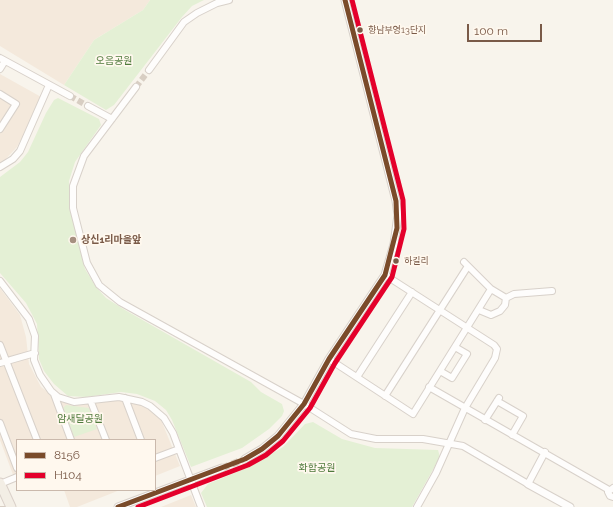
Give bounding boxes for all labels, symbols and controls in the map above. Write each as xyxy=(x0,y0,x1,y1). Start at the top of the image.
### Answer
scale bar xyxy=(469,16,544,42)
text: 100 m xyxy=(474,24,508,38)
marker: 향남부영13단지 xyxy=(355,25,365,35)
place label: 향남부영13단지 xyxy=(368,25,426,35)
park label: 오음공원 xyxy=(96,55,132,67)
place label: 상신1리마을앞 xyxy=(81,234,141,246)
marker: 상신1리마을앞 xyxy=(68,235,78,245)
marker: 하길리 xyxy=(391,256,401,266)
place label: 하길리 xyxy=(404,256,429,266)
park label: 암새달공원 xyxy=(57,413,103,425)
legend xyxy=(16,439,156,491)
text: 8156 xyxy=(54,448,80,462)
park label: 화합공원 xyxy=(299,462,335,474)
text: H104 xyxy=(54,468,82,482)

